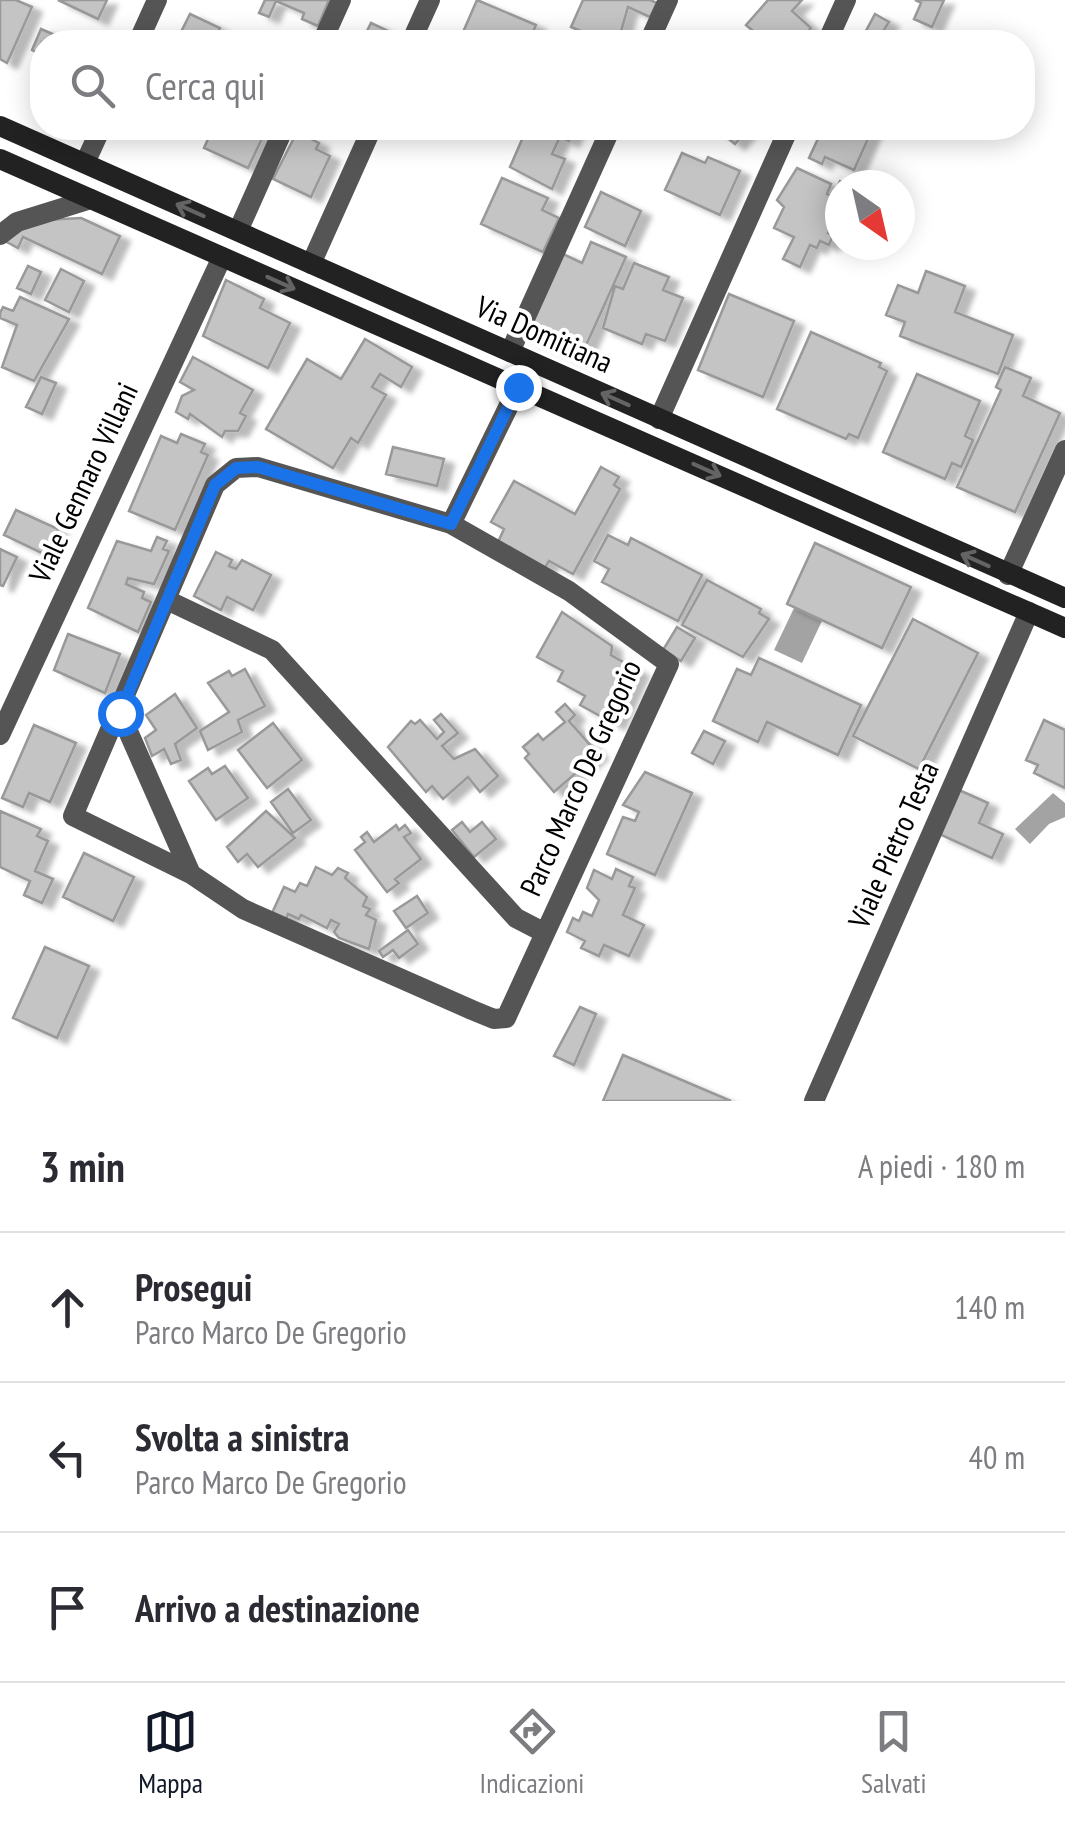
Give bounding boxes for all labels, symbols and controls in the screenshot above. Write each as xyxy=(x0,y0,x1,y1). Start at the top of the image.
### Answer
search box xyxy=(30,30,1035,140)
icon: search xyxy=(65,58,120,113)
text: Cerca qui xyxy=(145,61,265,110)
north arrow xyxy=(825,170,915,260)
one-way arrow xyxy=(175,200,206,218)
one-way arrow xyxy=(265,275,296,293)
street label: Via Domitiana xyxy=(469,286,619,381)
route end xyxy=(496,365,542,411)
street label: Viale Gennaro Villani xyxy=(19,376,146,590)
one-way arrow xyxy=(600,389,631,407)
one-way arrow xyxy=(691,462,722,480)
one-way arrow xyxy=(960,550,991,568)
street label: Parco Marco De Gregorio xyxy=(510,653,649,902)
route start xyxy=(98,691,144,737)
street label: Viale Pietro Testa xyxy=(838,755,947,935)
text: 3 min xyxy=(40,1139,125,1194)
text: A piedi · 180 m xyxy=(858,1145,1025,1187)
text: Prosegui xyxy=(135,1262,252,1311)
icon: ahead xyxy=(40,1280,95,1335)
text: 140 m xyxy=(954,1286,1025,1328)
text: Parco Marco De Gregorio xyxy=(135,1311,406,1353)
text: Svolta a sinistra xyxy=(135,1412,349,1461)
icon: left xyxy=(40,1430,95,1485)
text: 40 m xyxy=(969,1436,1025,1478)
text: Parco Marco De Gregorio xyxy=(135,1461,406,1503)
icon: arrive xyxy=(40,1580,95,1635)
text: Arrivo a destinazione xyxy=(135,1583,420,1632)
tab: Mappa xyxy=(138,1704,203,1801)
tab: Indicazioni xyxy=(480,1704,584,1801)
tab: Salvati xyxy=(861,1704,927,1801)

